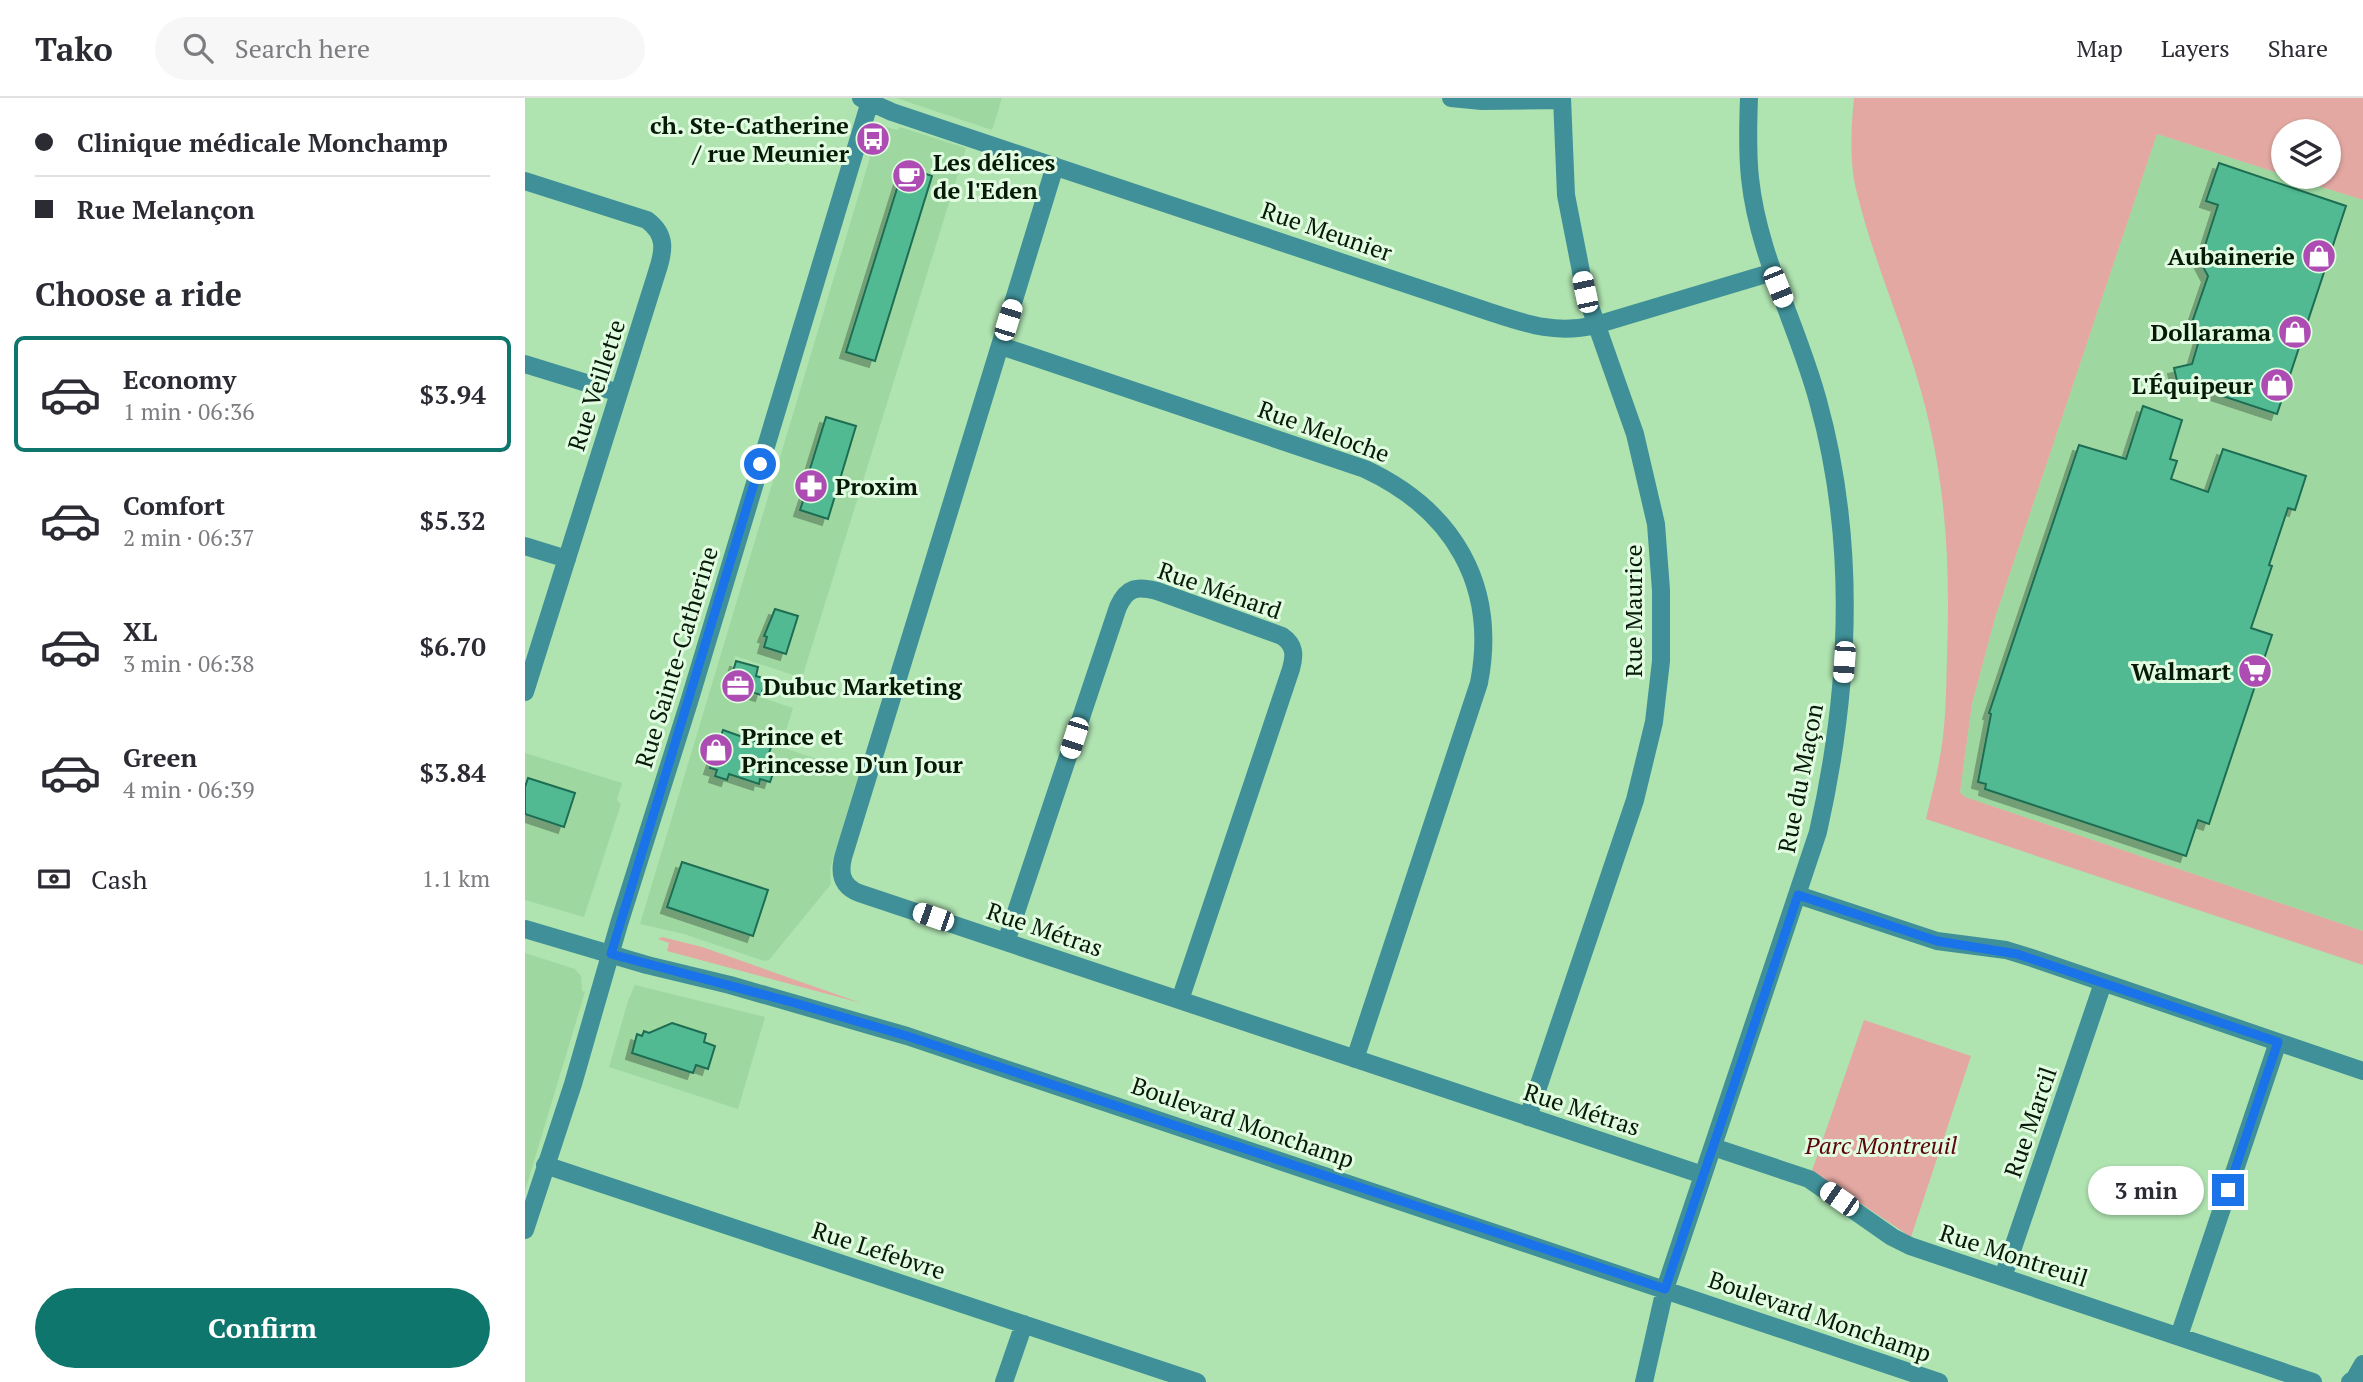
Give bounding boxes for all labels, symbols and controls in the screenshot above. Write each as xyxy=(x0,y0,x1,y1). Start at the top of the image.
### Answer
search box xyxy=(155,17,645,80)
text: Tako xyxy=(35,27,113,70)
icon: search xyxy=(179,29,217,67)
text: Search here xyxy=(235,31,370,65)
text: Map xyxy=(2076,32,2123,64)
text: Layers xyxy=(2161,32,2230,64)
text: Share xyxy=(2268,32,2328,64)
place label: ch. Ste-Catherine / rue Meunier xyxy=(650,109,850,169)
map controls xyxy=(2271,119,2341,189)
button: layers xyxy=(2271,119,2341,189)
bus stop icon: ch. Ste-Catherine / rue Meunier xyxy=(854,120,892,158)
text: Clinique médicale Monchamp xyxy=(77,125,448,159)
place label: Les délices de l'Eden xyxy=(933,146,1056,206)
cafe icon: Les délices de l'Eden xyxy=(890,157,928,195)
text: Rue Melançon xyxy=(77,192,255,226)
street label: Rue Meunier xyxy=(1257,194,1397,269)
shop icon: Aubainerie xyxy=(2300,237,2338,275)
place label: Aubainerie xyxy=(2168,240,2295,272)
car xyxy=(1761,264,1796,310)
car xyxy=(1571,269,1600,315)
text: Choose a ride xyxy=(35,273,242,315)
car xyxy=(992,297,1025,343)
shop icon: Dollarama xyxy=(2276,313,2314,351)
street label: Rue Veillette xyxy=(560,315,632,455)
place label: Dollarama xyxy=(2151,316,2272,348)
text: Economy xyxy=(123,362,236,396)
icon: car xyxy=(39,363,102,426)
shop icon: L'Équipeur xyxy=(2258,366,2296,404)
place label: L'Équipeur xyxy=(2132,369,2254,401)
text: $3.94 xyxy=(420,377,486,411)
street label: Rue Meloche xyxy=(1254,392,1394,470)
text: 1 min · 06:36 xyxy=(123,396,255,427)
route start xyxy=(744,448,776,480)
pharmacy icon: Proxim xyxy=(792,467,830,505)
place label: Proxim xyxy=(835,470,918,502)
text: Comfort xyxy=(123,488,225,522)
icon: car xyxy=(39,489,102,552)
text: $5.32 xyxy=(420,503,486,537)
text: 2 min · 06:37 xyxy=(123,522,255,553)
street label: Rue Sainte-Catherine xyxy=(627,542,725,772)
street label: Rue Maurice xyxy=(1617,545,1649,677)
street label: Rue Ménard xyxy=(1154,554,1286,626)
text: XL xyxy=(123,614,157,648)
icon: car xyxy=(39,615,102,678)
text: $6.70 xyxy=(420,629,486,663)
car xyxy=(1833,640,1856,684)
text: 3 min · 06:38 xyxy=(123,648,255,679)
supermarket icon: Walmart xyxy=(2236,652,2274,690)
place label: Walmart xyxy=(2131,655,2231,687)
office icon: Dubuc Marketing xyxy=(719,667,757,705)
place label: Dubuc Marketing xyxy=(763,670,962,702)
street label: Rue du Maçon xyxy=(1770,701,1830,855)
car xyxy=(1058,715,1091,761)
place label: Prince et Princesse D'un Jour xyxy=(741,720,963,780)
shop icon: Prince et Princesse D'un Jour xyxy=(697,731,735,769)
text: Green xyxy=(123,740,197,774)
icon: car xyxy=(39,741,102,804)
text: $3.84 xyxy=(420,755,486,789)
text: 4 min · 06:39 xyxy=(123,774,255,805)
icon: cash xyxy=(35,860,73,898)
text: Cash xyxy=(91,862,147,896)
text: 1.1 km xyxy=(422,863,490,894)
street label: Rue Métras xyxy=(983,894,1107,964)
car xyxy=(910,900,957,934)
street label: Rue Marcil xyxy=(1996,1063,2064,1181)
street label: Boulevard Monchamp xyxy=(1127,1069,1359,1175)
street label: Rue Métras xyxy=(1520,1075,1644,1143)
park label: Parc Montreuil xyxy=(1804,1129,1957,1161)
callout: 3 min xyxy=(2088,1166,2203,1214)
route end xyxy=(2212,1174,2244,1206)
text: 3 min xyxy=(2115,1175,2177,1206)
car xyxy=(1816,1178,1863,1220)
street label: Rue Lefebvre xyxy=(808,1213,950,1287)
street label: Rue Montreuil xyxy=(1936,1216,2092,1294)
street label: Boulevard Monchamp xyxy=(1704,1263,1936,1369)
button: Confirm xyxy=(35,1288,490,1368)

